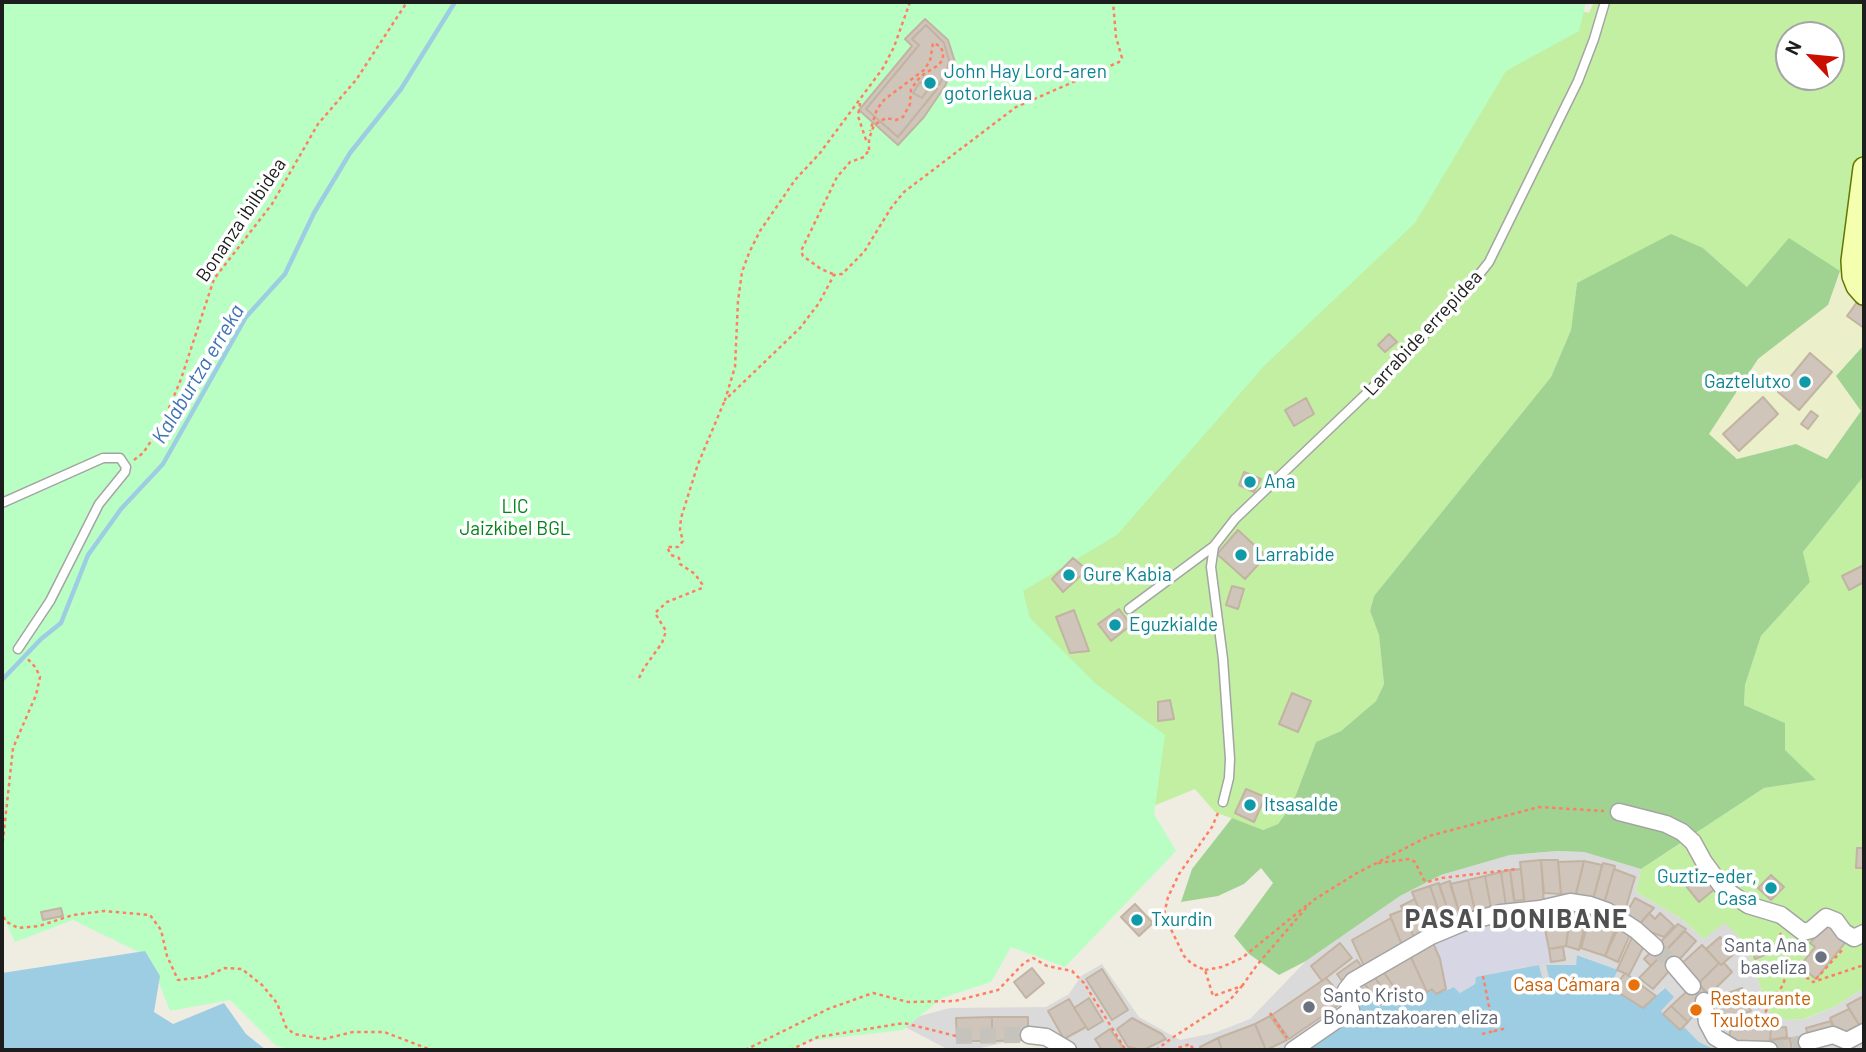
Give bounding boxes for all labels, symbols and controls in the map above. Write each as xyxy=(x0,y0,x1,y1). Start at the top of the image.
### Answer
north arrow xyxy=(1775,21,1845,91)
text: N xyxy=(1779,37,1806,58)
place label: John Hay Lord-aren gotorlekua xyxy=(944,61,1107,105)
marker: John Hay Lord-aren gotorlekua xyxy=(922,75,938,91)
street label: Bonanza ibilbidea xyxy=(191,154,291,286)
street label: Larrabide errepidea xyxy=(1359,266,1487,400)
water label: Kalaburtza erreka xyxy=(147,300,249,448)
place label: Gaztelutxo xyxy=(1704,371,1791,393)
marker: Gaztelutxo xyxy=(1797,374,1813,390)
place label: Ana xyxy=(1264,471,1295,493)
marker: Ana xyxy=(1242,474,1258,490)
park label: LIC Jaizkibel BGL xyxy=(459,496,571,540)
place label: Larrabide xyxy=(1255,544,1335,566)
marker: Larrabide xyxy=(1233,547,1249,563)
place label: Gure Kabia xyxy=(1083,564,1172,586)
marker: Gure Kabia xyxy=(1061,567,1077,583)
place label: Eguzkialde xyxy=(1129,614,1218,636)
marker: Eguzkialde xyxy=(1107,617,1123,633)
place label: Itsasalde xyxy=(1264,794,1338,816)
marker: Itsasalde xyxy=(1242,797,1258,813)
place label: Guztiz-eder, Casa xyxy=(1657,866,1757,910)
marker: Guztiz-eder, Casa xyxy=(1763,880,1779,896)
district label: PASAI DONIBANE xyxy=(1406,903,1628,935)
place label: Txurdin xyxy=(1151,909,1212,931)
marker: Txurdin xyxy=(1129,912,1145,928)
place label: Santa Ana baseliza xyxy=(1724,935,1807,979)
marker: Santa Ana baseliza xyxy=(1813,949,1829,965)
place label: Casa Cámara xyxy=(1513,974,1620,996)
marker: Casa Cámara xyxy=(1626,977,1642,993)
place label: Santo Kristo Bonantzakoaren eliza xyxy=(1323,985,1498,1029)
place label: Restaurante Txulotxo xyxy=(1710,988,1811,1032)
marker: Santo Kristo Bonantzakoaren eliza xyxy=(1301,999,1317,1015)
marker: Restaurante Txulotxo xyxy=(1688,1002,1704,1018)

